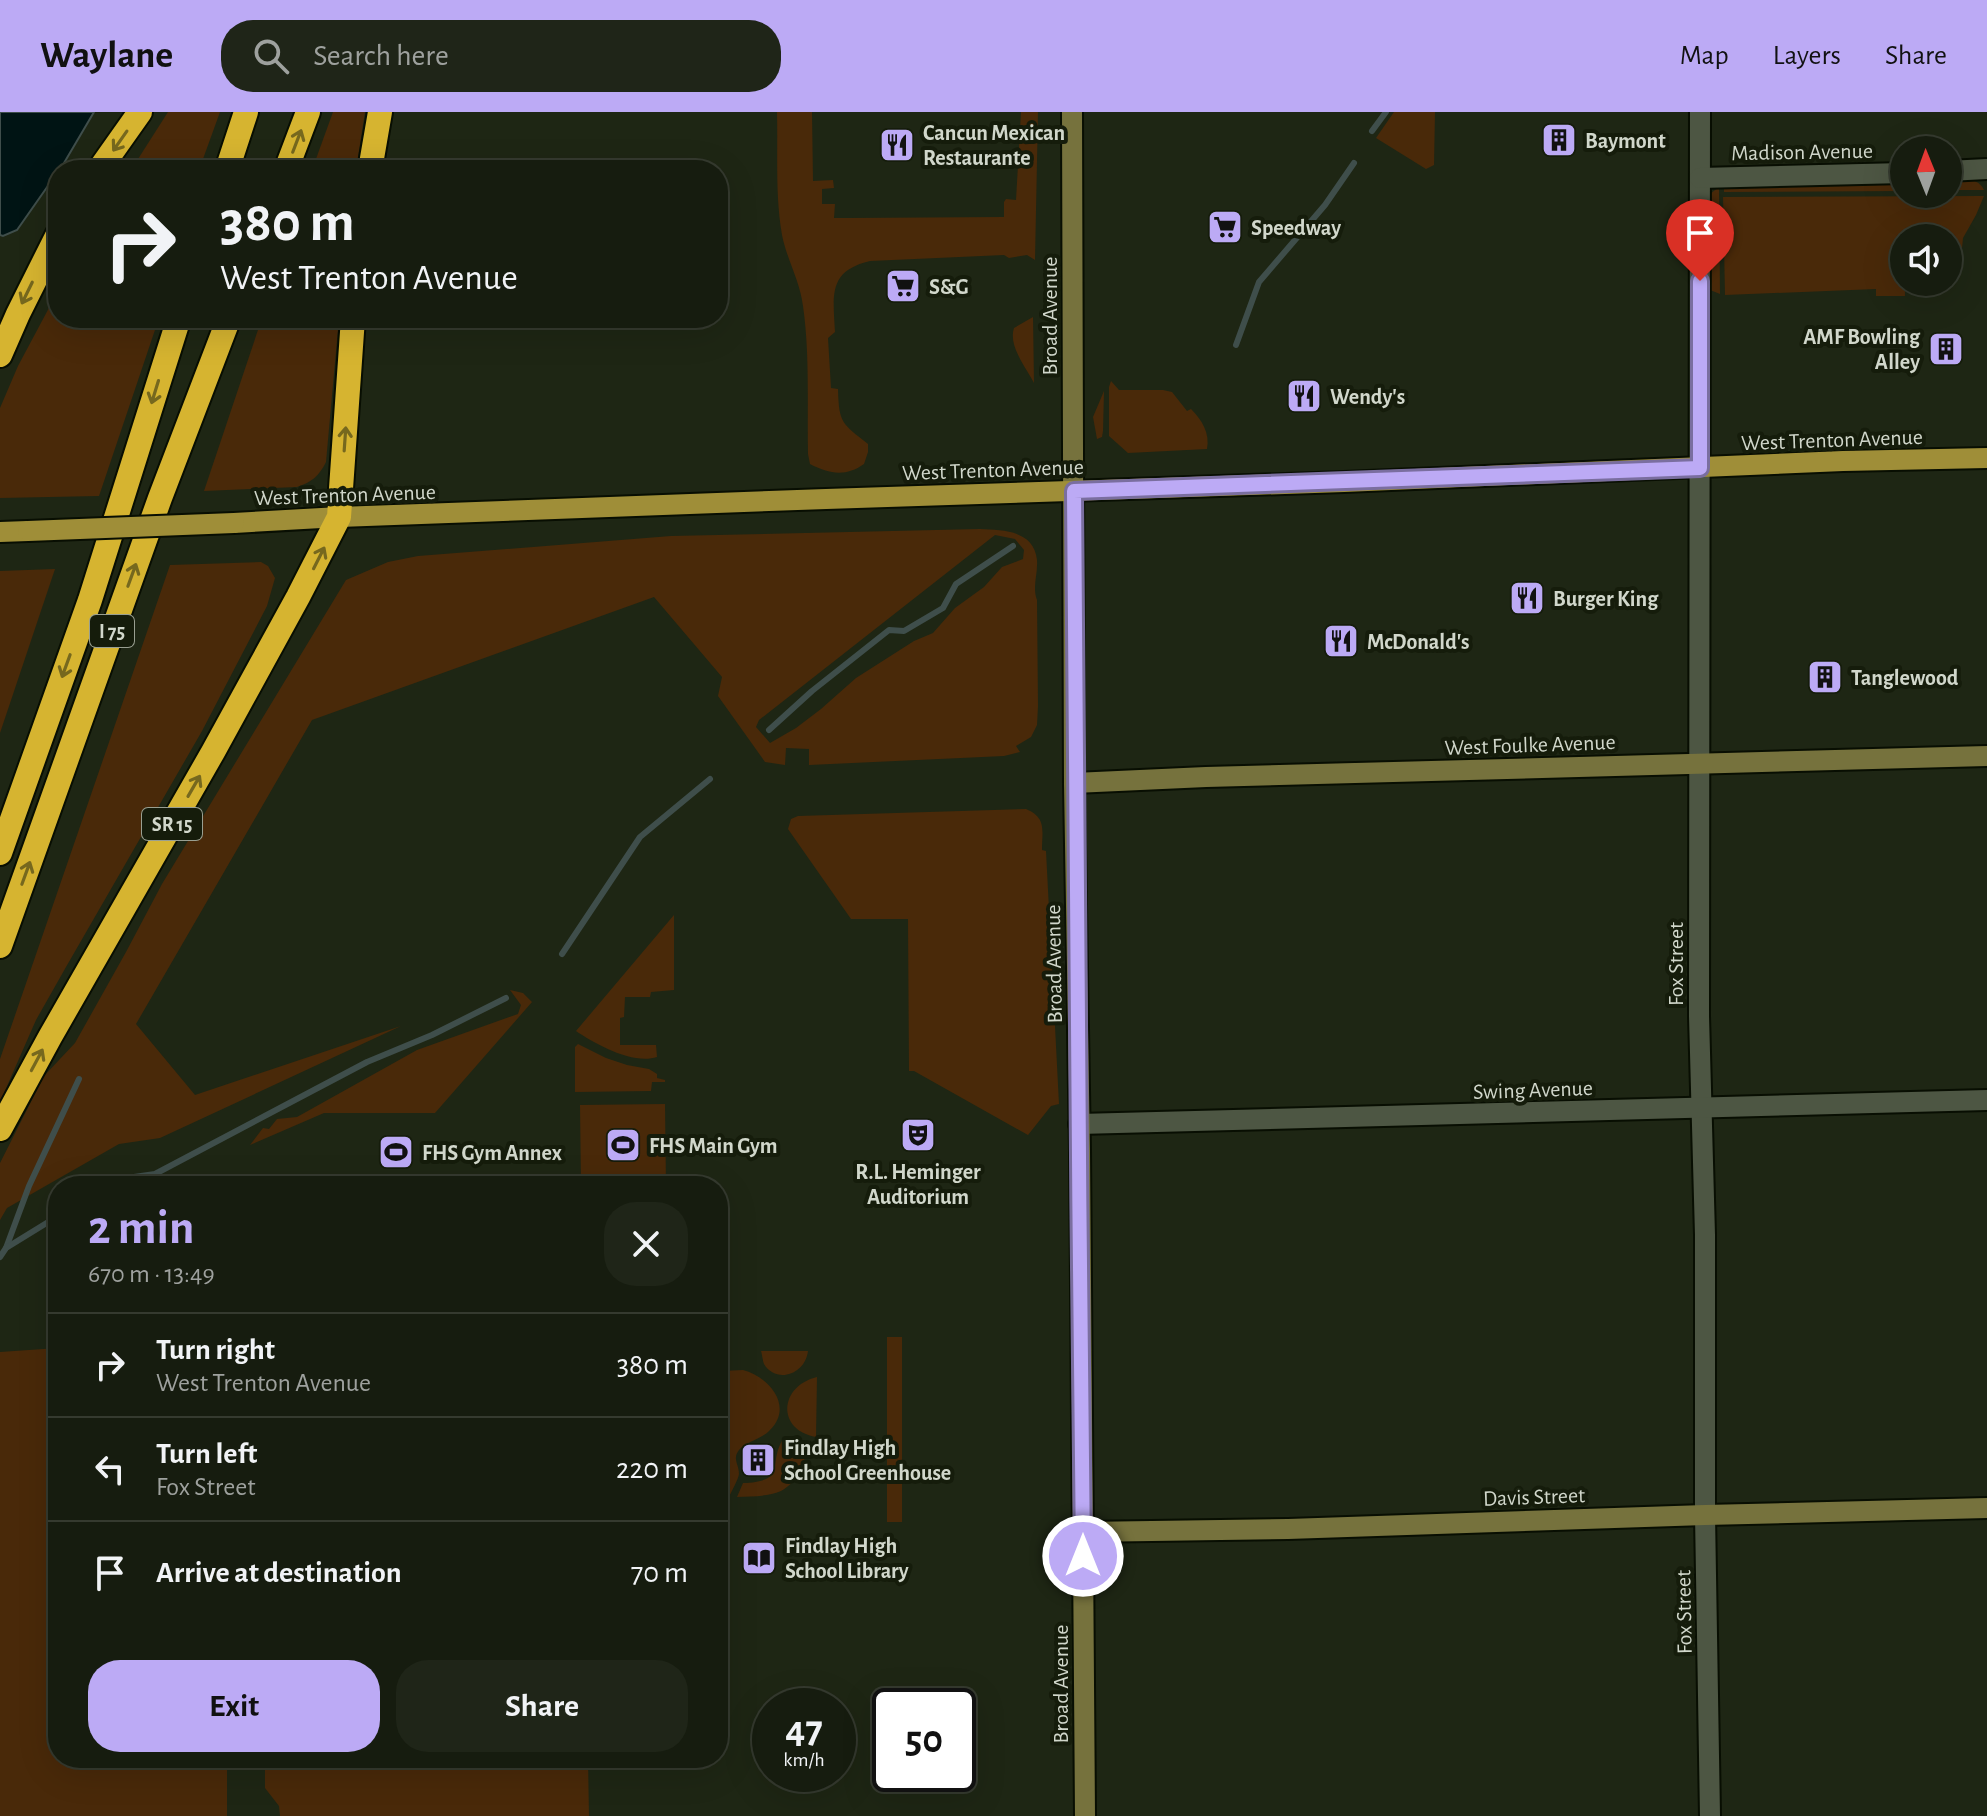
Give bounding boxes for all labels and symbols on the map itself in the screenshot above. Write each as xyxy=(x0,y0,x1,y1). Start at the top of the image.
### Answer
building icon: Baymont xyxy=(1540,121,1578,159)
place label: Cancun Mexican Restaurante xyxy=(923,122,1065,169)
restaurant icon: Cancun Mexican Restaurante xyxy=(878,126,916,164)
one-way arrow xyxy=(112,129,128,151)
one-way arrow xyxy=(291,129,305,154)
place label: Baymont xyxy=(1585,130,1666,153)
north arrow xyxy=(1890,136,1962,208)
street label: Madison Avenue xyxy=(1731,140,1873,164)
pin xyxy=(1666,199,1734,281)
supermarket icon: Speedway xyxy=(1206,208,1244,246)
place label: Speedway xyxy=(1251,217,1341,240)
street label: Broad Avenue xyxy=(1039,257,1061,375)
supermarket icon: S&G xyxy=(884,267,922,305)
place label: S&G xyxy=(929,276,969,298)
one-way arrow xyxy=(19,281,35,305)
place label: AMF Bowling Alley xyxy=(1803,326,1921,374)
building icon: AMF Bowling Alley xyxy=(1927,330,1965,368)
restaurant icon: Wendy's xyxy=(1285,377,1323,415)
one-way arrow xyxy=(147,379,162,405)
place label: Wendy's xyxy=(1330,386,1405,409)
one-way arrow xyxy=(338,426,353,453)
street label: West Trenton Avenue xyxy=(1741,426,1923,454)
street label: West Trenton Avenue xyxy=(902,456,1084,484)
street label: West Trenton Avenue xyxy=(254,481,436,509)
one-way arrow xyxy=(311,546,327,570)
one-way arrow xyxy=(126,563,140,588)
restaurant icon: Burger King xyxy=(1508,579,1546,617)
place label: Burger King xyxy=(1553,588,1659,610)
road number: I 75 xyxy=(90,615,134,647)
restaurant icon: McDonald's xyxy=(1322,622,1360,660)
place label: McDonald's xyxy=(1367,631,1469,653)
one-way arrow xyxy=(58,653,73,678)
building icon: Tanglewood xyxy=(1806,658,1844,696)
place label: Tanglewood xyxy=(1851,667,1959,689)
street label: West Foulke Avenue xyxy=(1444,731,1616,759)
one-way arrow xyxy=(186,775,202,798)
road number: SR 15 xyxy=(142,808,202,840)
one-way arrow xyxy=(20,861,34,886)
street label: Broad Avenue xyxy=(1042,904,1066,1024)
street label: Fox Street xyxy=(1665,922,1687,1006)
one-way arrow xyxy=(30,1049,46,1073)
street label: Swing Avenue xyxy=(1473,1077,1593,1103)
theatre icon: R.L. Heminger Auditorium xyxy=(899,1116,937,1154)
sports icon: FHS Main Gym xyxy=(604,1126,642,1164)
sports icon: FHS Gym Annex xyxy=(377,1133,415,1171)
place label: FHS Main Gym xyxy=(649,1135,778,1158)
place label: FHS Gym Annex xyxy=(422,1142,562,1165)
place label: R.L. Heminger Auditorium xyxy=(855,1161,981,1208)
place label: Findlay High School Greenhouse xyxy=(784,1437,951,1484)
building icon: Findlay High School Greenhouse xyxy=(739,1441,777,1479)
street label: Davis Street xyxy=(1483,1484,1586,1510)
position arrow xyxy=(1041,1514,1125,1598)
place label: Findlay High School Library xyxy=(785,1535,909,1583)
library icon: Findlay High School Library xyxy=(740,1539,778,1577)
street label: Fox Street xyxy=(1672,1570,1696,1654)
street label: Broad Avenue xyxy=(1050,1625,1072,1743)
speed limit sign: 50 xyxy=(872,1688,976,1792)

